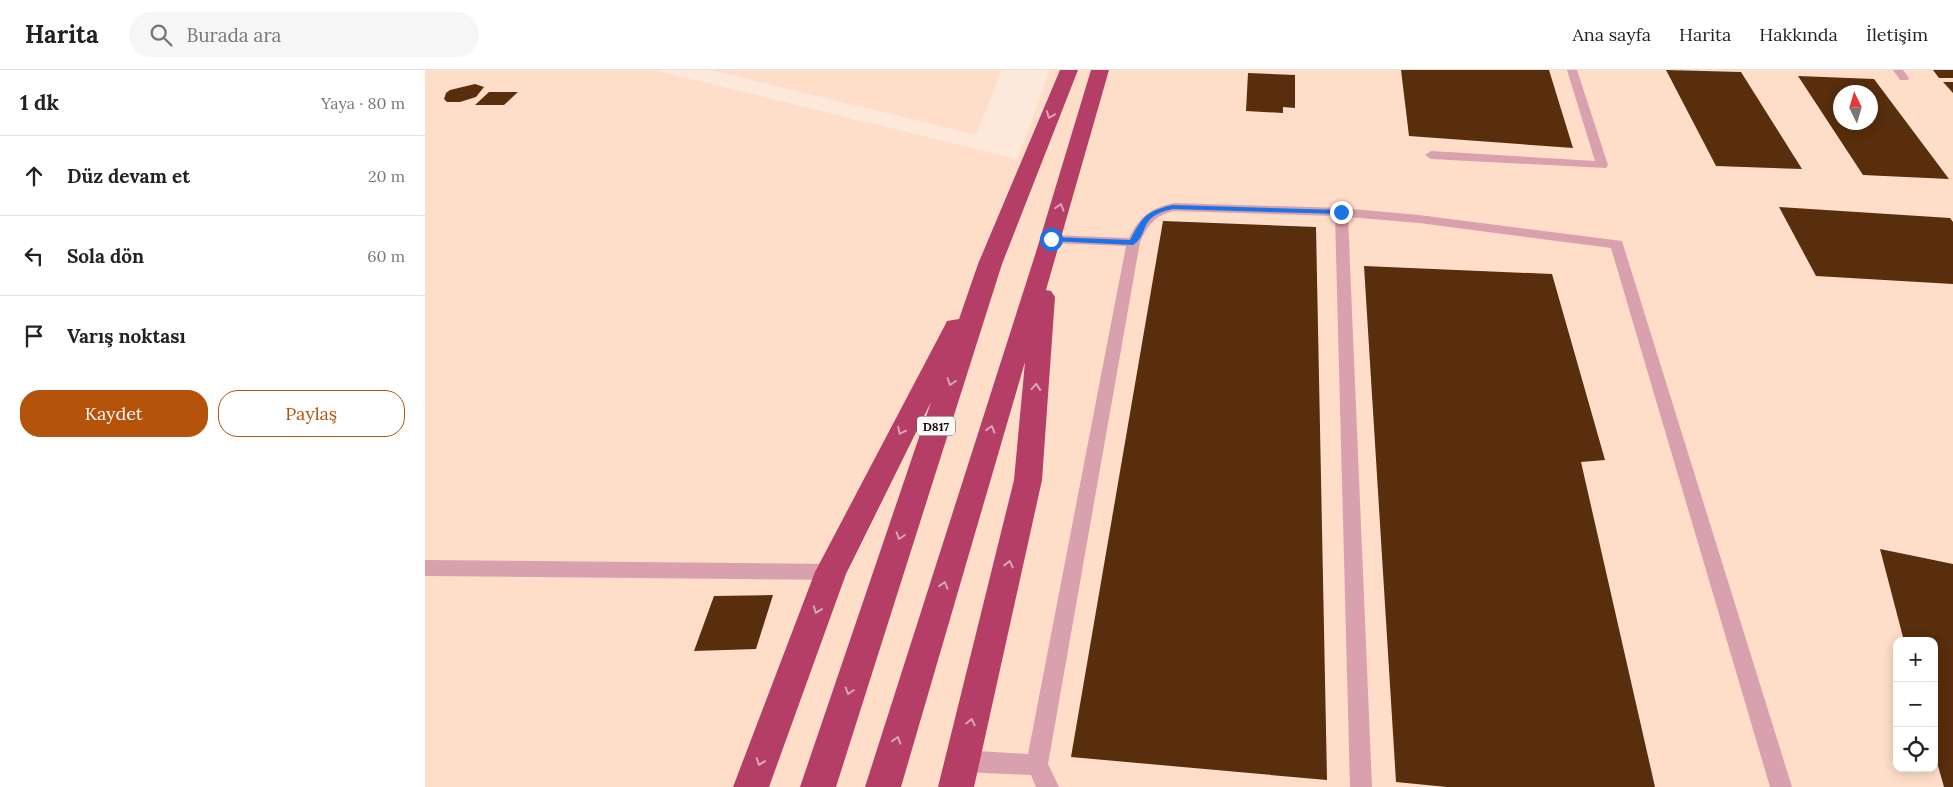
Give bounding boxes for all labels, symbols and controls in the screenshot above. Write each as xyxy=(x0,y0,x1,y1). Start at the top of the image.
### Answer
search box xyxy=(129,12,479,57)
text: Harita xyxy=(25,19,99,50)
icon: search xyxy=(147,21,175,49)
text: Burada ara xyxy=(187,23,281,47)
text: Ana sayfa xyxy=(1573,23,1651,46)
text: Harita xyxy=(1679,23,1731,46)
text: Hakkında xyxy=(1759,23,1838,46)
text: İletişim xyxy=(1866,23,1928,46)
north arrow xyxy=(1833,85,1878,130)
text: 1 dk xyxy=(20,89,59,116)
text: Yaya · 80 m xyxy=(321,93,405,113)
one-way arrow xyxy=(1046,110,1056,119)
icon: ahead xyxy=(20,162,48,190)
text: Düz devam et xyxy=(67,164,190,188)
text: 20 m xyxy=(368,166,405,186)
route end xyxy=(1330,201,1353,224)
one-way arrow xyxy=(1055,204,1065,212)
route start xyxy=(1040,228,1063,251)
icon: left xyxy=(20,242,48,270)
text: Sola dön xyxy=(67,244,144,268)
text: 60 m xyxy=(367,246,405,266)
icon: arrive xyxy=(20,322,48,350)
text: Varış noktası xyxy=(67,324,186,348)
one-way arrow xyxy=(947,377,957,386)
one-way arrow xyxy=(1030,383,1041,391)
button: Kaydet xyxy=(20,390,208,437)
button: Paylaş xyxy=(218,390,405,437)
road number: D817 xyxy=(917,416,955,436)
one-way arrow xyxy=(897,426,907,435)
one-way arrow xyxy=(986,426,996,434)
one-way arrow xyxy=(896,532,906,540)
one-way arrow xyxy=(1003,560,1014,569)
one-way arrow xyxy=(938,581,948,590)
one-way arrow xyxy=(813,605,823,614)
map controls xyxy=(1893,637,1938,772)
button: + xyxy=(1893,637,1938,682)
button: − xyxy=(1893,682,1938,727)
one-way arrow xyxy=(845,686,855,695)
one-way arrow xyxy=(965,718,976,727)
button: locate xyxy=(1893,727,1938,772)
one-way arrow xyxy=(891,737,901,745)
one-way arrow xyxy=(756,757,766,766)

